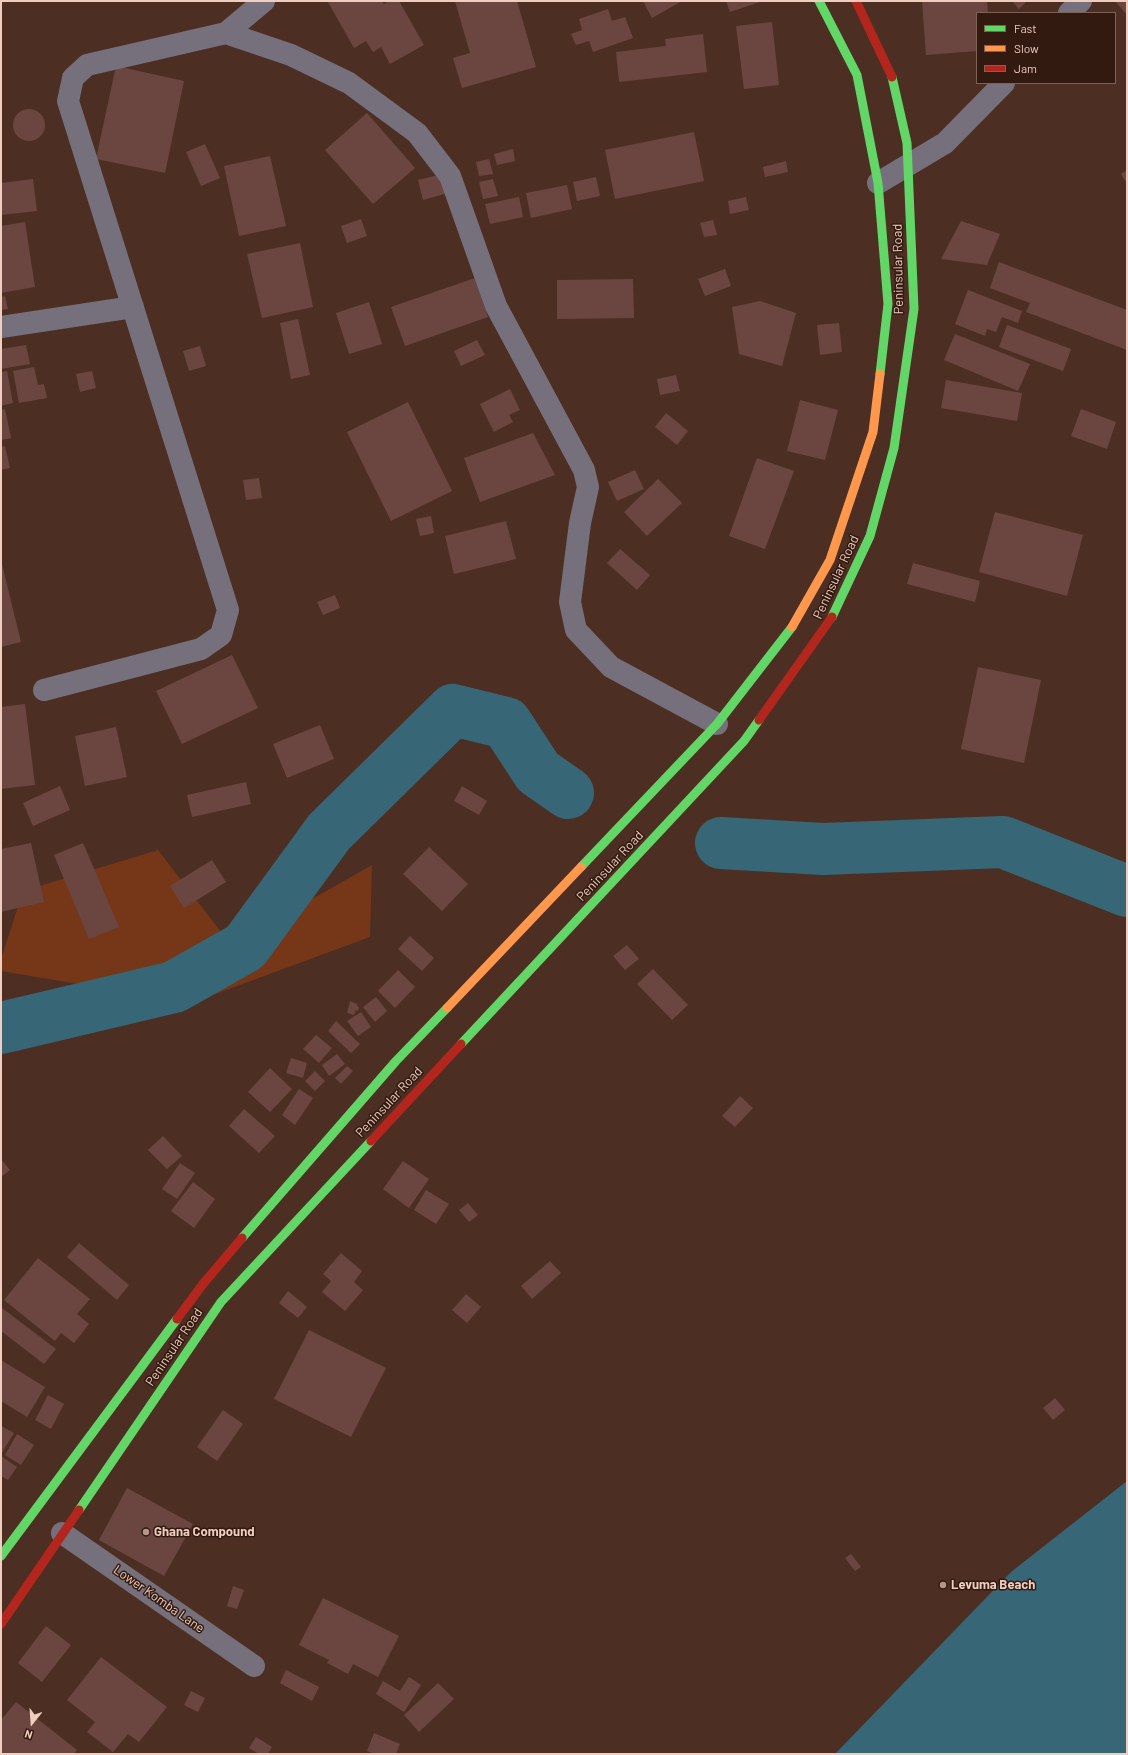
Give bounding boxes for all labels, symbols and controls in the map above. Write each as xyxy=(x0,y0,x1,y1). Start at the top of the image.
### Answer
legend xyxy=(976,12,1116,84)
text: Fast xyxy=(1014,21,1037,35)
text: Slow xyxy=(1014,41,1039,55)
text: Jam xyxy=(1014,61,1037,75)
street label: Peninsular Road xyxy=(889,224,907,314)
street label: Peninsular Road xyxy=(810,533,862,621)
street label: Peninsular Road xyxy=(573,828,647,904)
street label: Peninsular Road xyxy=(352,1064,426,1140)
street label: Peninsular Road xyxy=(142,1305,206,1389)
place label: Ghana Compound xyxy=(154,1524,255,1540)
marker: Ghana Compound xyxy=(141,1527,151,1537)
street label: Lower Komba Lane xyxy=(111,1562,207,1636)
place label: Levuma Beach xyxy=(951,1577,1035,1593)
marker: Levuma Beach xyxy=(938,1580,948,1590)
north arrow xyxy=(12,1703,52,1743)
text: N xyxy=(23,1728,34,1742)

